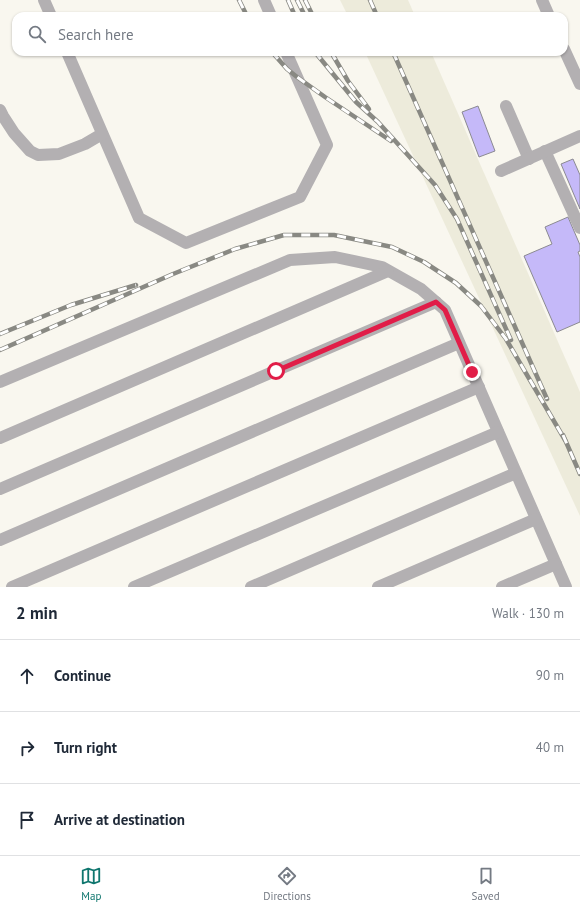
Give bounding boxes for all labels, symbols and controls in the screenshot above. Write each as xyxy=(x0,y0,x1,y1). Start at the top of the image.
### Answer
search box xyxy=(12,12,568,56)
icon: search xyxy=(26,23,48,45)
text: Search here xyxy=(58,25,134,44)
route start xyxy=(267,362,285,380)
route end xyxy=(463,363,481,381)
text: 2 min xyxy=(16,602,57,624)
text: Walk · 130 m xyxy=(492,605,564,622)
icon: ahead xyxy=(16,665,38,687)
text: Continue xyxy=(54,666,111,685)
text: 90 m xyxy=(536,667,564,684)
icon: right xyxy=(16,737,38,759)
text: Turn right xyxy=(54,738,117,757)
text: 40 m xyxy=(536,739,564,756)
icon: arrive xyxy=(16,809,38,831)
text: Arrive at destination xyxy=(54,810,185,829)
tab: Map xyxy=(80,865,102,903)
tab: Directions xyxy=(263,865,311,903)
tab: Saved xyxy=(472,865,500,903)

